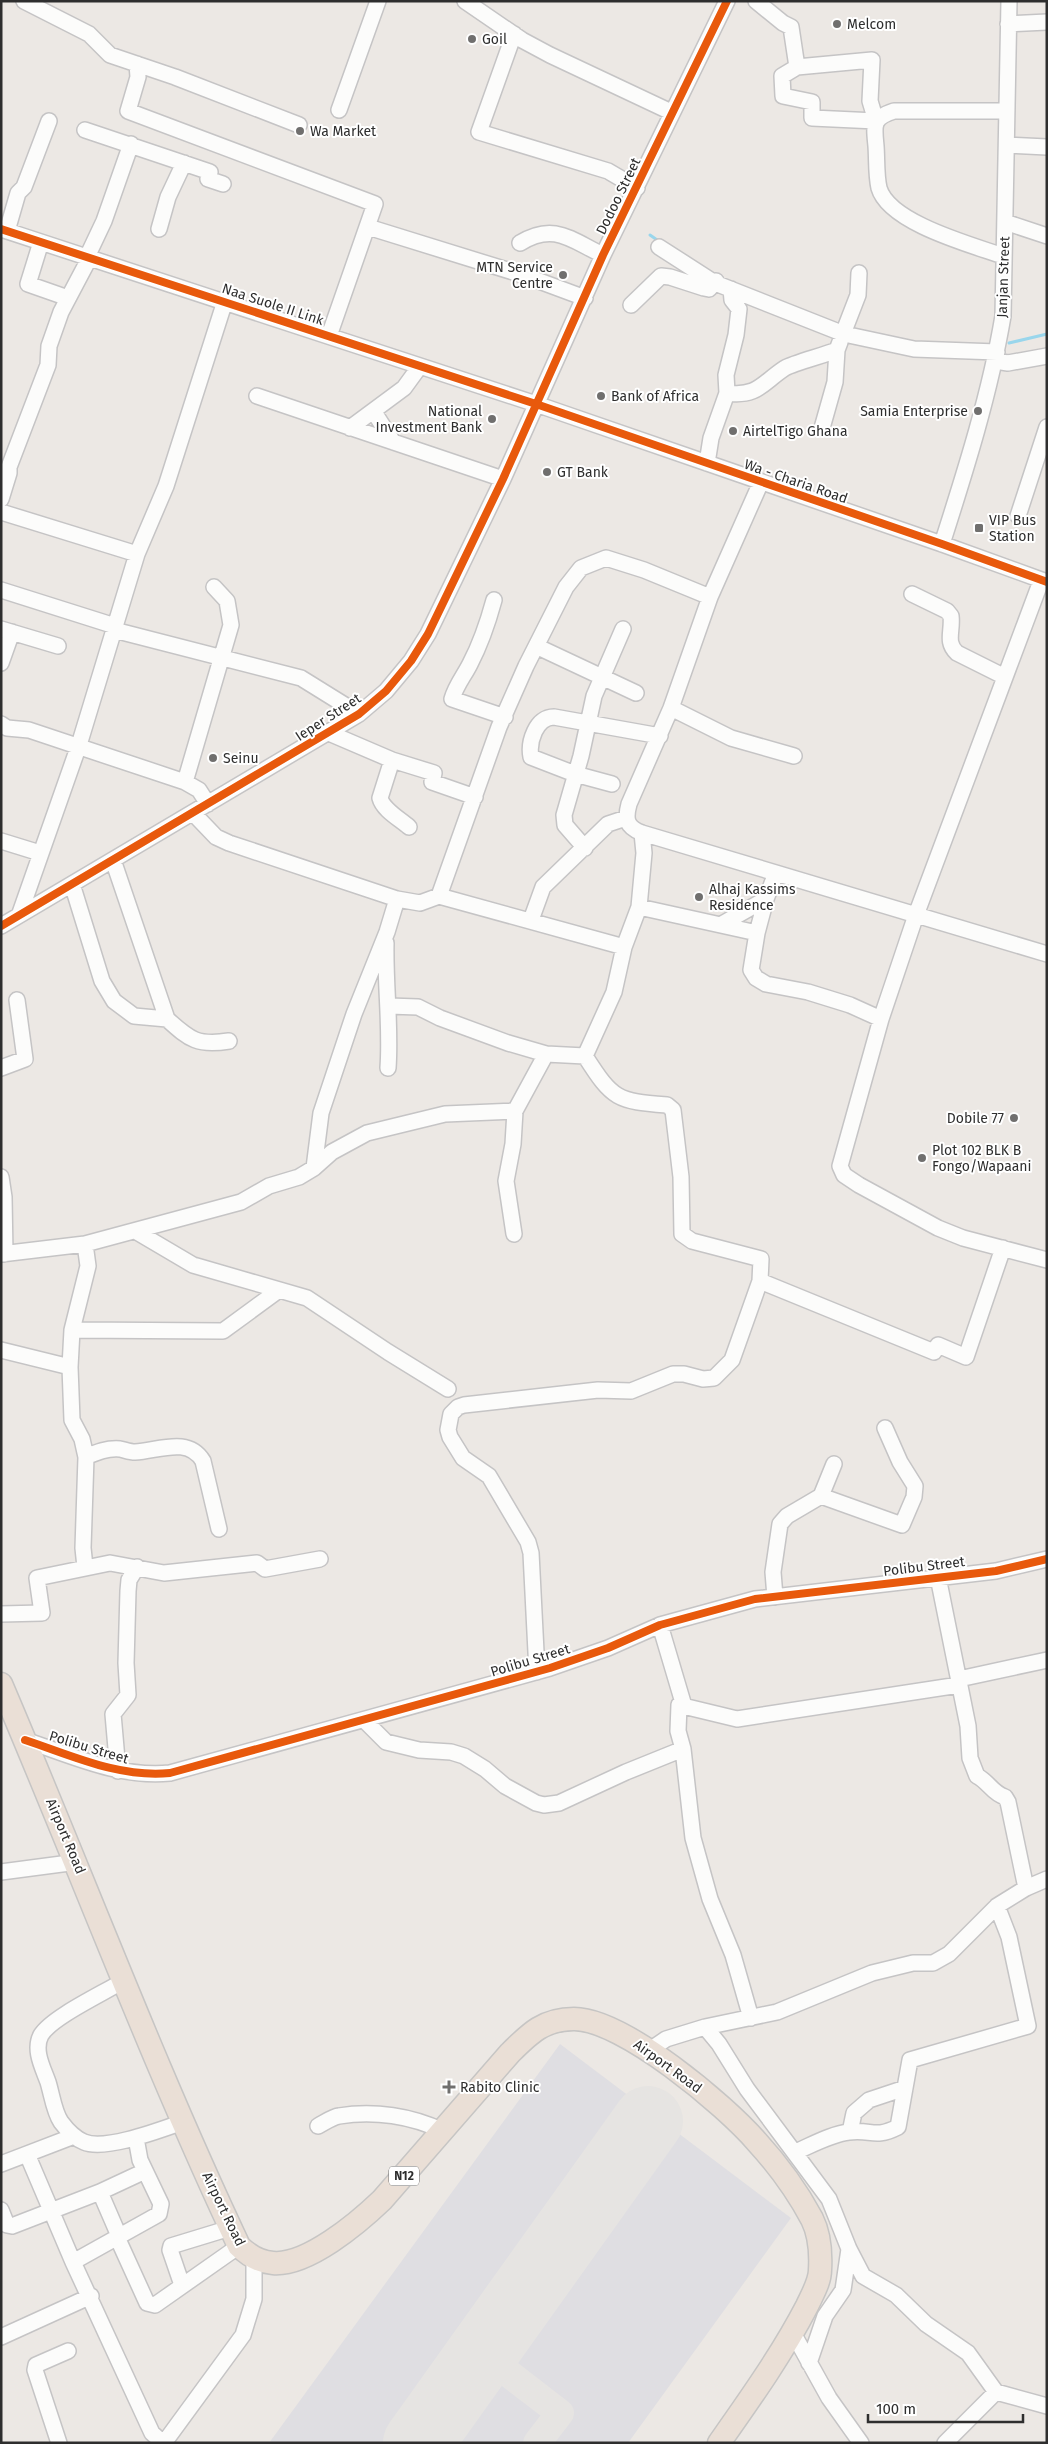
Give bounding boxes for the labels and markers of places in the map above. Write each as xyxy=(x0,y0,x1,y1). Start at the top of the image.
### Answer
place label: Melcom xyxy=(847,16,896,33)
marker: Melcom xyxy=(831,18,843,30)
place label: Goil xyxy=(482,31,507,48)
marker: Goil xyxy=(466,33,478,45)
place label: Wa Market xyxy=(310,123,377,140)
marker: Wa Market xyxy=(294,125,306,137)
place label: MTN Service Centre xyxy=(476,259,553,292)
marker: MTN Service Centre xyxy=(557,269,569,281)
place label: Bank of Africa xyxy=(611,388,699,405)
marker: Bank of Africa xyxy=(595,390,607,402)
place label: National Investment Bank xyxy=(376,403,483,436)
place label: Samia Enterprise xyxy=(860,403,968,420)
marker: Samia Enterprise xyxy=(972,405,984,417)
marker: National Investment Bank xyxy=(486,413,498,425)
place label: AirtelTigo Ghana xyxy=(743,423,848,440)
marker: AirtelTigo Ghana xyxy=(727,425,739,437)
place label: GT Bank xyxy=(557,464,609,481)
marker: GT Bank xyxy=(541,466,553,478)
place label: VIP Bus Station xyxy=(989,512,1036,545)
marker: VIP Bus Station xyxy=(973,522,985,534)
place label: Seinu xyxy=(223,750,259,767)
marker: Seinu xyxy=(207,752,219,764)
place label: Alhaj Kassims Residence xyxy=(709,881,796,914)
marker: Alhaj Kassims Residence xyxy=(693,891,705,903)
place label: Dobile 77 xyxy=(947,1110,1004,1127)
marker: Dobile 77 xyxy=(1008,1112,1020,1124)
place label: Plot 102 BLK B Fongo/Wapaani xyxy=(932,1142,1032,1175)
marker: Plot 102 BLK B Fongo/Wapaani xyxy=(916,1152,928,1164)
place label: Rabito Clinic xyxy=(460,2079,540,2096)
marker: Rabito Clinic xyxy=(442,2080,456,2094)

